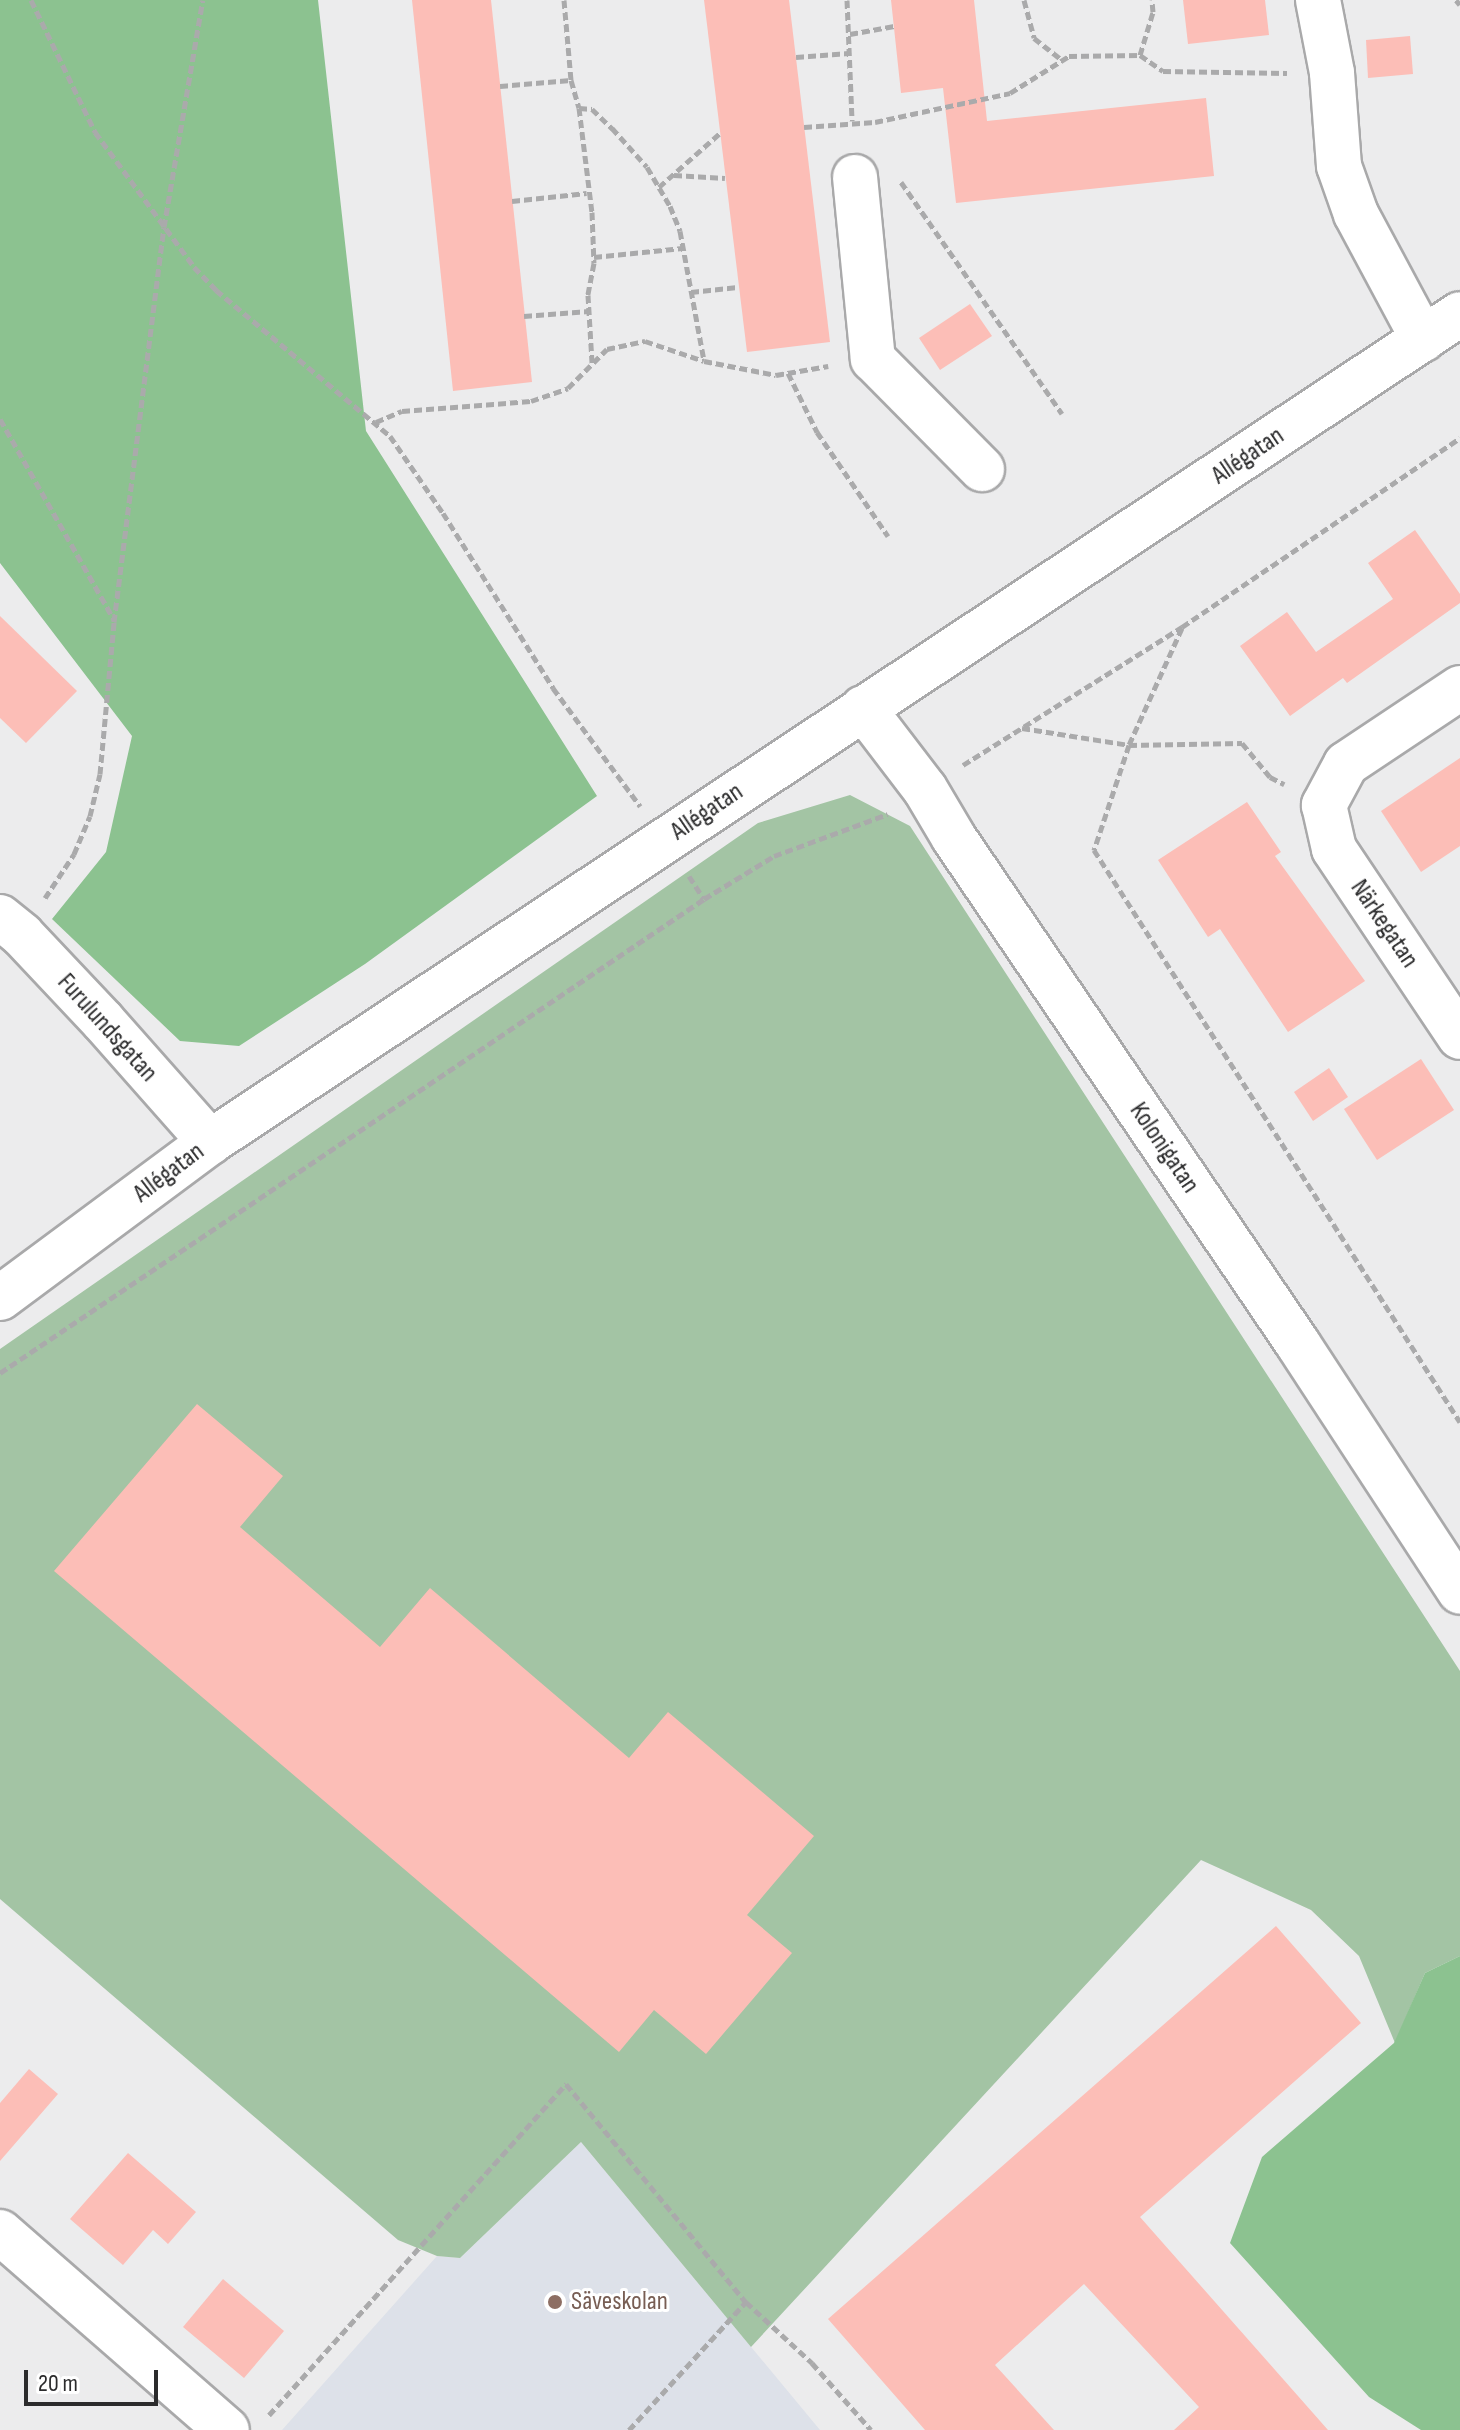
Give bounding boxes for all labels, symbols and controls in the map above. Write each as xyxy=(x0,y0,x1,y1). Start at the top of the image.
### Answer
street label: Allégatan xyxy=(1206,421,1290,491)
street label: Allégatan xyxy=(665,777,749,847)
street label: Närkegatan xyxy=(1343,874,1425,974)
street label: Furulundsgatan xyxy=(50,967,164,1089)
street label: Kolonigatan xyxy=(1122,1097,1206,1199)
street label: Allégatan xyxy=(127,1136,211,1210)
place label: Säveskolan xyxy=(571,2286,668,2318)
marker: Säveskolan xyxy=(546,2293,564,2311)
scale bar xyxy=(28,2354,162,2404)
text: 20 m xyxy=(38,2369,78,2398)

